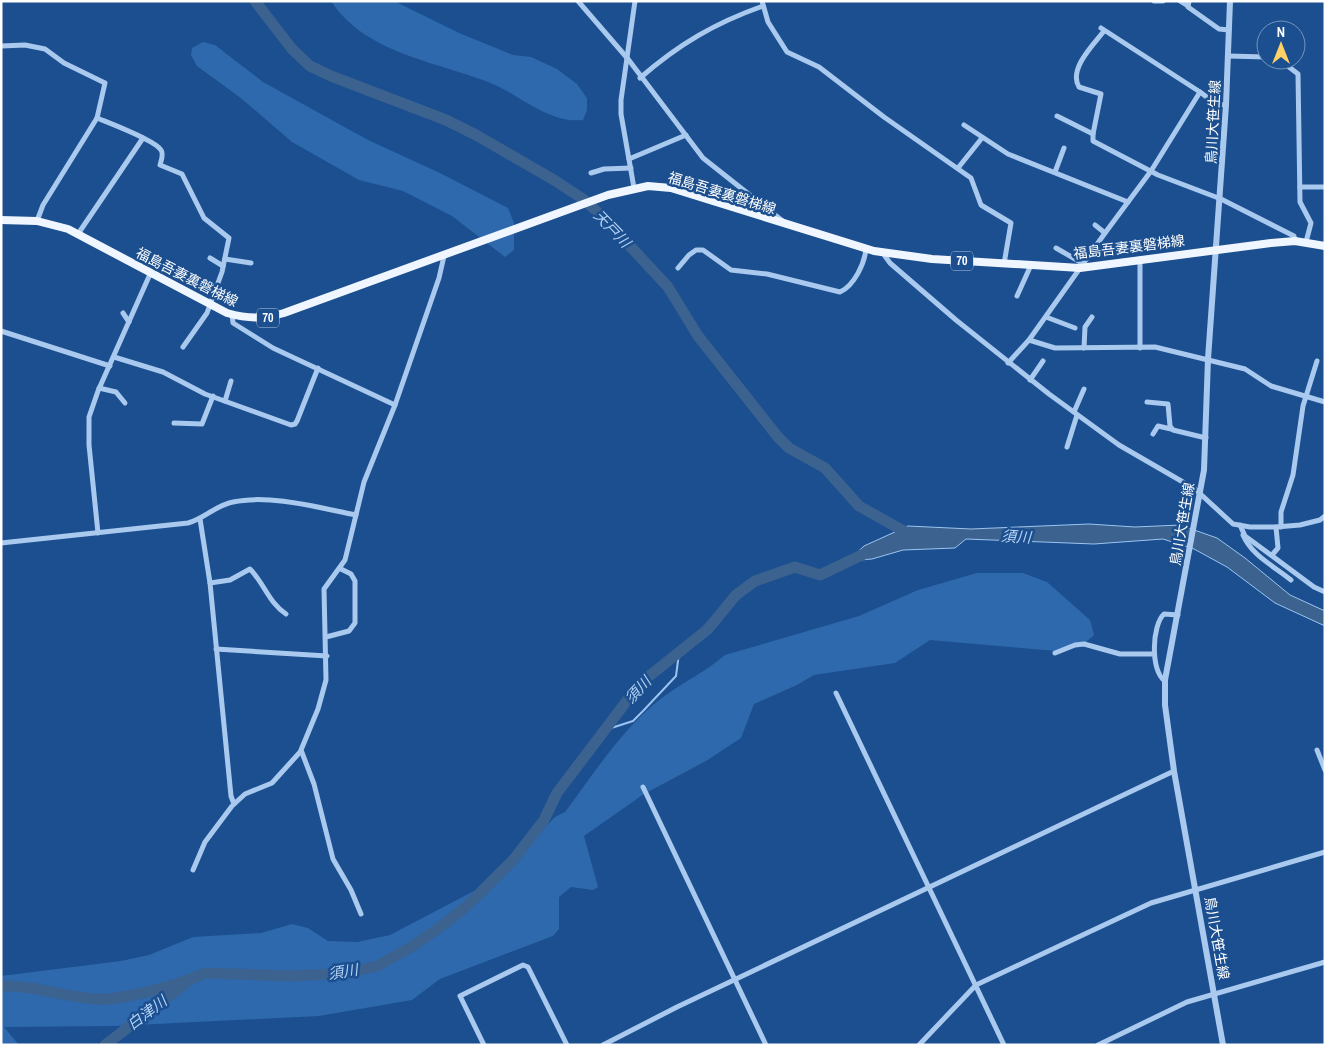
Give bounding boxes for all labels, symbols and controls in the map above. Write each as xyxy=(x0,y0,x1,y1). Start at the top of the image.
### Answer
north arrow xyxy=(1256,20,1306,70)
text: N xyxy=(1277,23,1285,41)
street label: 鳥川大笹生線 xyxy=(1202,80,1224,164)
street label: 福島吾妻裏磐梯線 xyxy=(666,168,778,218)
water label: 天戸川 xyxy=(589,205,637,254)
street label: 福島吾妻裏磐梯線 xyxy=(1072,231,1186,263)
street label: 福島吾妻裏磐梯線 xyxy=(133,244,241,310)
road number: 70 xyxy=(951,252,973,270)
road number: 70 xyxy=(257,308,279,328)
street label: 鳥川大笹生線 xyxy=(1166,481,1198,567)
water label: 須川 xyxy=(1000,525,1034,548)
water label: 須川 xyxy=(620,670,657,708)
street label: 鳥川大笹生線 xyxy=(1201,895,1233,981)
water label: 須川 xyxy=(326,958,361,984)
water label: 白津川 xyxy=(122,989,173,1035)

